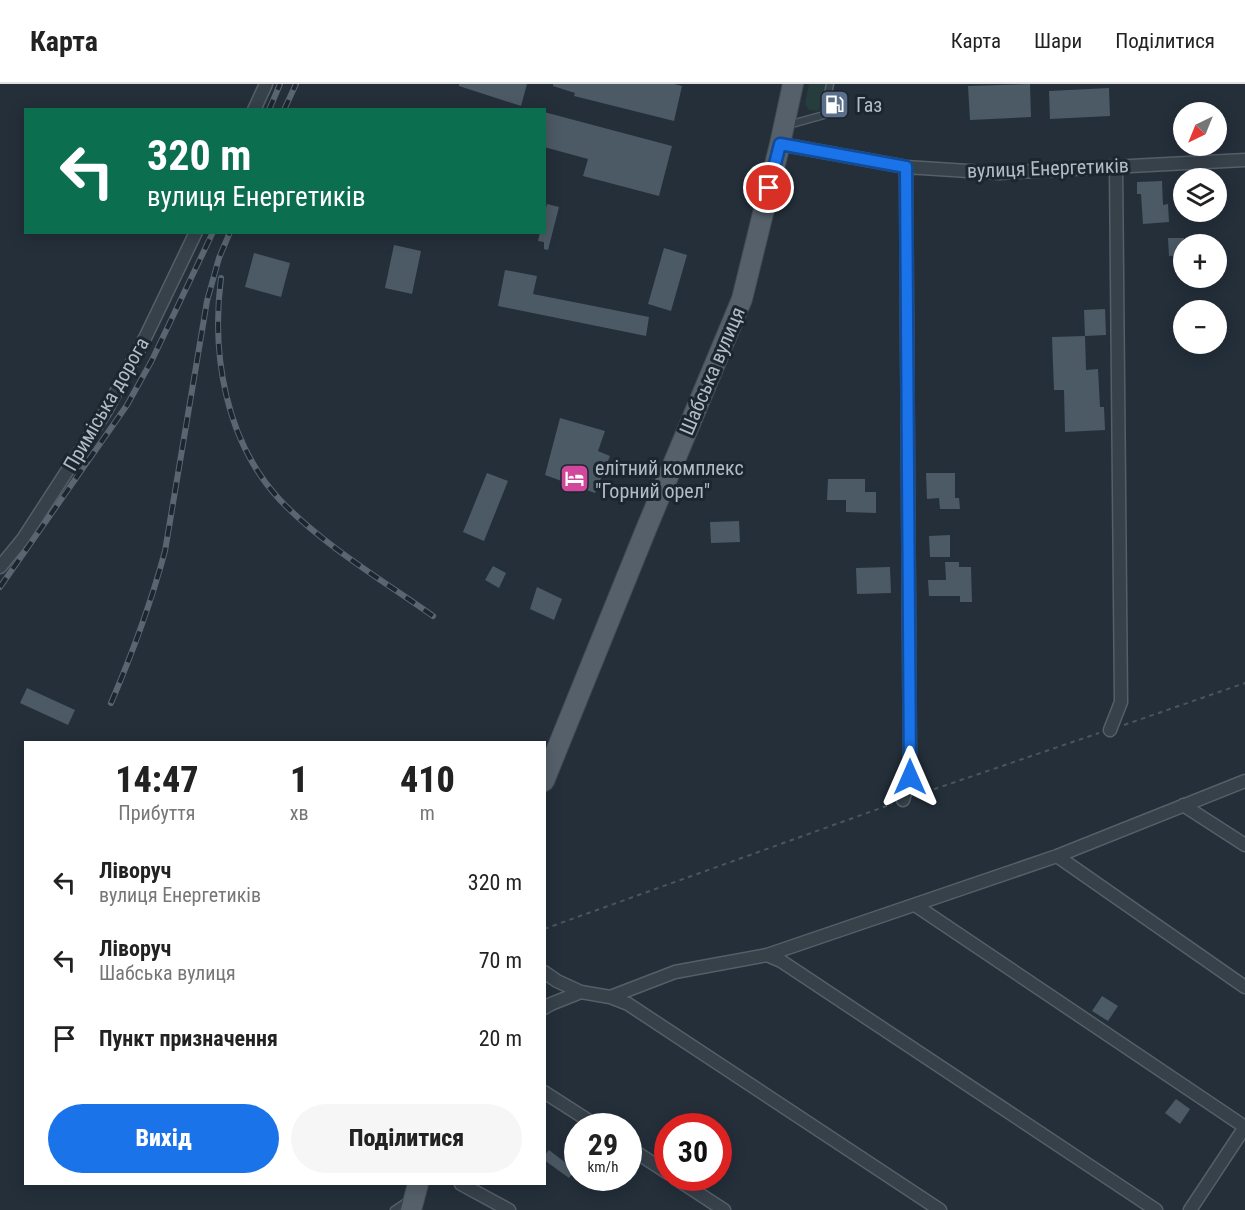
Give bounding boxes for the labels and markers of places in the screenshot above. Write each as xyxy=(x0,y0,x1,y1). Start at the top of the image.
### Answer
fuel station icon: Газ xyxy=(819,89,851,121)
place label: Газ xyxy=(856,93,882,117)
pin xyxy=(743,162,794,213)
place label: елітний комплекс "Горний орел" xyxy=(595,456,744,503)
hotel icon: елітний комплекс "Горний орел" xyxy=(558,463,590,495)

